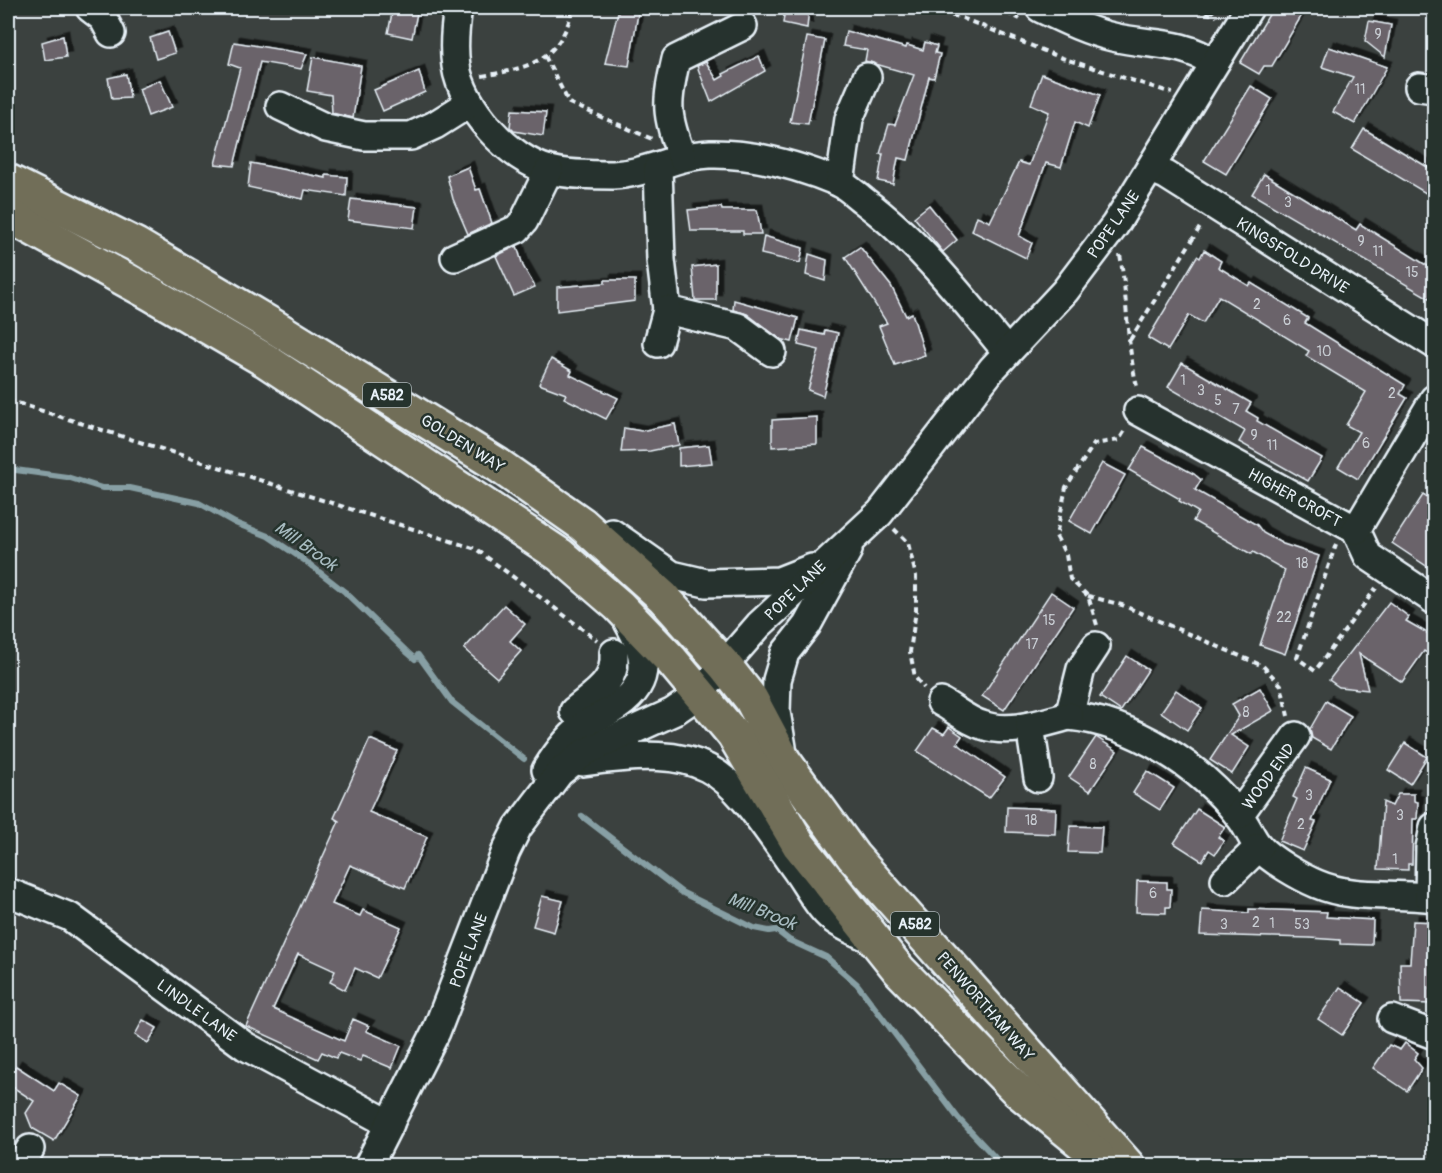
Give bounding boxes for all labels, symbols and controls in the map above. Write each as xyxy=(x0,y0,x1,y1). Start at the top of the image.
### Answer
house number: 9 xyxy=(1374,26,1382,43)
house number: 11 xyxy=(1355,81,1365,98)
house number: 1 xyxy=(1265,182,1271,199)
street label: POPE LANE xyxy=(1083,187,1144,262)
house number: 3 xyxy=(1284,194,1292,211)
street label: KINGSFOLD DRIVE xyxy=(1232,213,1352,298)
house number: 9 xyxy=(1357,233,1365,250)
house number: 11 xyxy=(1373,243,1383,260)
house number: 15 xyxy=(1405,264,1419,281)
house number: 2 xyxy=(1253,296,1261,313)
house number: 6 xyxy=(1283,312,1291,329)
house number: 10 xyxy=(1316,343,1332,360)
house number: 1 xyxy=(1180,372,1186,389)
house number: 3 xyxy=(1197,382,1205,399)
road number: A582 xyxy=(363,383,411,407)
house number: 2 xyxy=(1388,385,1396,402)
house number: 5 xyxy=(1214,392,1222,409)
house number: 7 xyxy=(1232,401,1240,418)
street label: GOLDEN WAY xyxy=(417,410,508,478)
house number: 9 xyxy=(1250,427,1258,444)
house number: 6 xyxy=(1362,435,1370,452)
house number: 11 xyxy=(1267,437,1277,454)
street label: HIGHER CROFT xyxy=(1244,464,1345,532)
water label: Mill Brook xyxy=(270,516,343,577)
house number: 18 xyxy=(1296,555,1308,572)
street label: POPE LANE xyxy=(761,556,831,625)
house number: 22 xyxy=(1276,609,1292,626)
house number: 15 xyxy=(1042,612,1056,629)
house number: 17 xyxy=(1026,636,1039,653)
house number: 8 xyxy=(1242,704,1250,721)
street label: WOOD END xyxy=(1238,740,1300,814)
house number: 8 xyxy=(1089,756,1097,773)
house number: 3 xyxy=(1305,787,1313,804)
house number: 3 xyxy=(1396,807,1404,824)
house number: 18 xyxy=(1025,812,1037,829)
house number: 2 xyxy=(1297,816,1305,833)
house number: 1 xyxy=(1392,851,1398,868)
house number: 6 xyxy=(1149,885,1157,902)
water label: Mill Brook xyxy=(724,887,801,936)
street label: POPE LANE xyxy=(446,910,492,990)
road number: A582 xyxy=(891,912,939,936)
house number: 2 xyxy=(1252,914,1260,931)
house number: 1 xyxy=(1269,915,1275,932)
house number: 3 xyxy=(1220,916,1228,933)
house number: 53 xyxy=(1294,916,1310,933)
street label: PENWORTHAM WAY xyxy=(932,948,1038,1065)
street label: LINDLE LANE xyxy=(153,975,240,1046)

